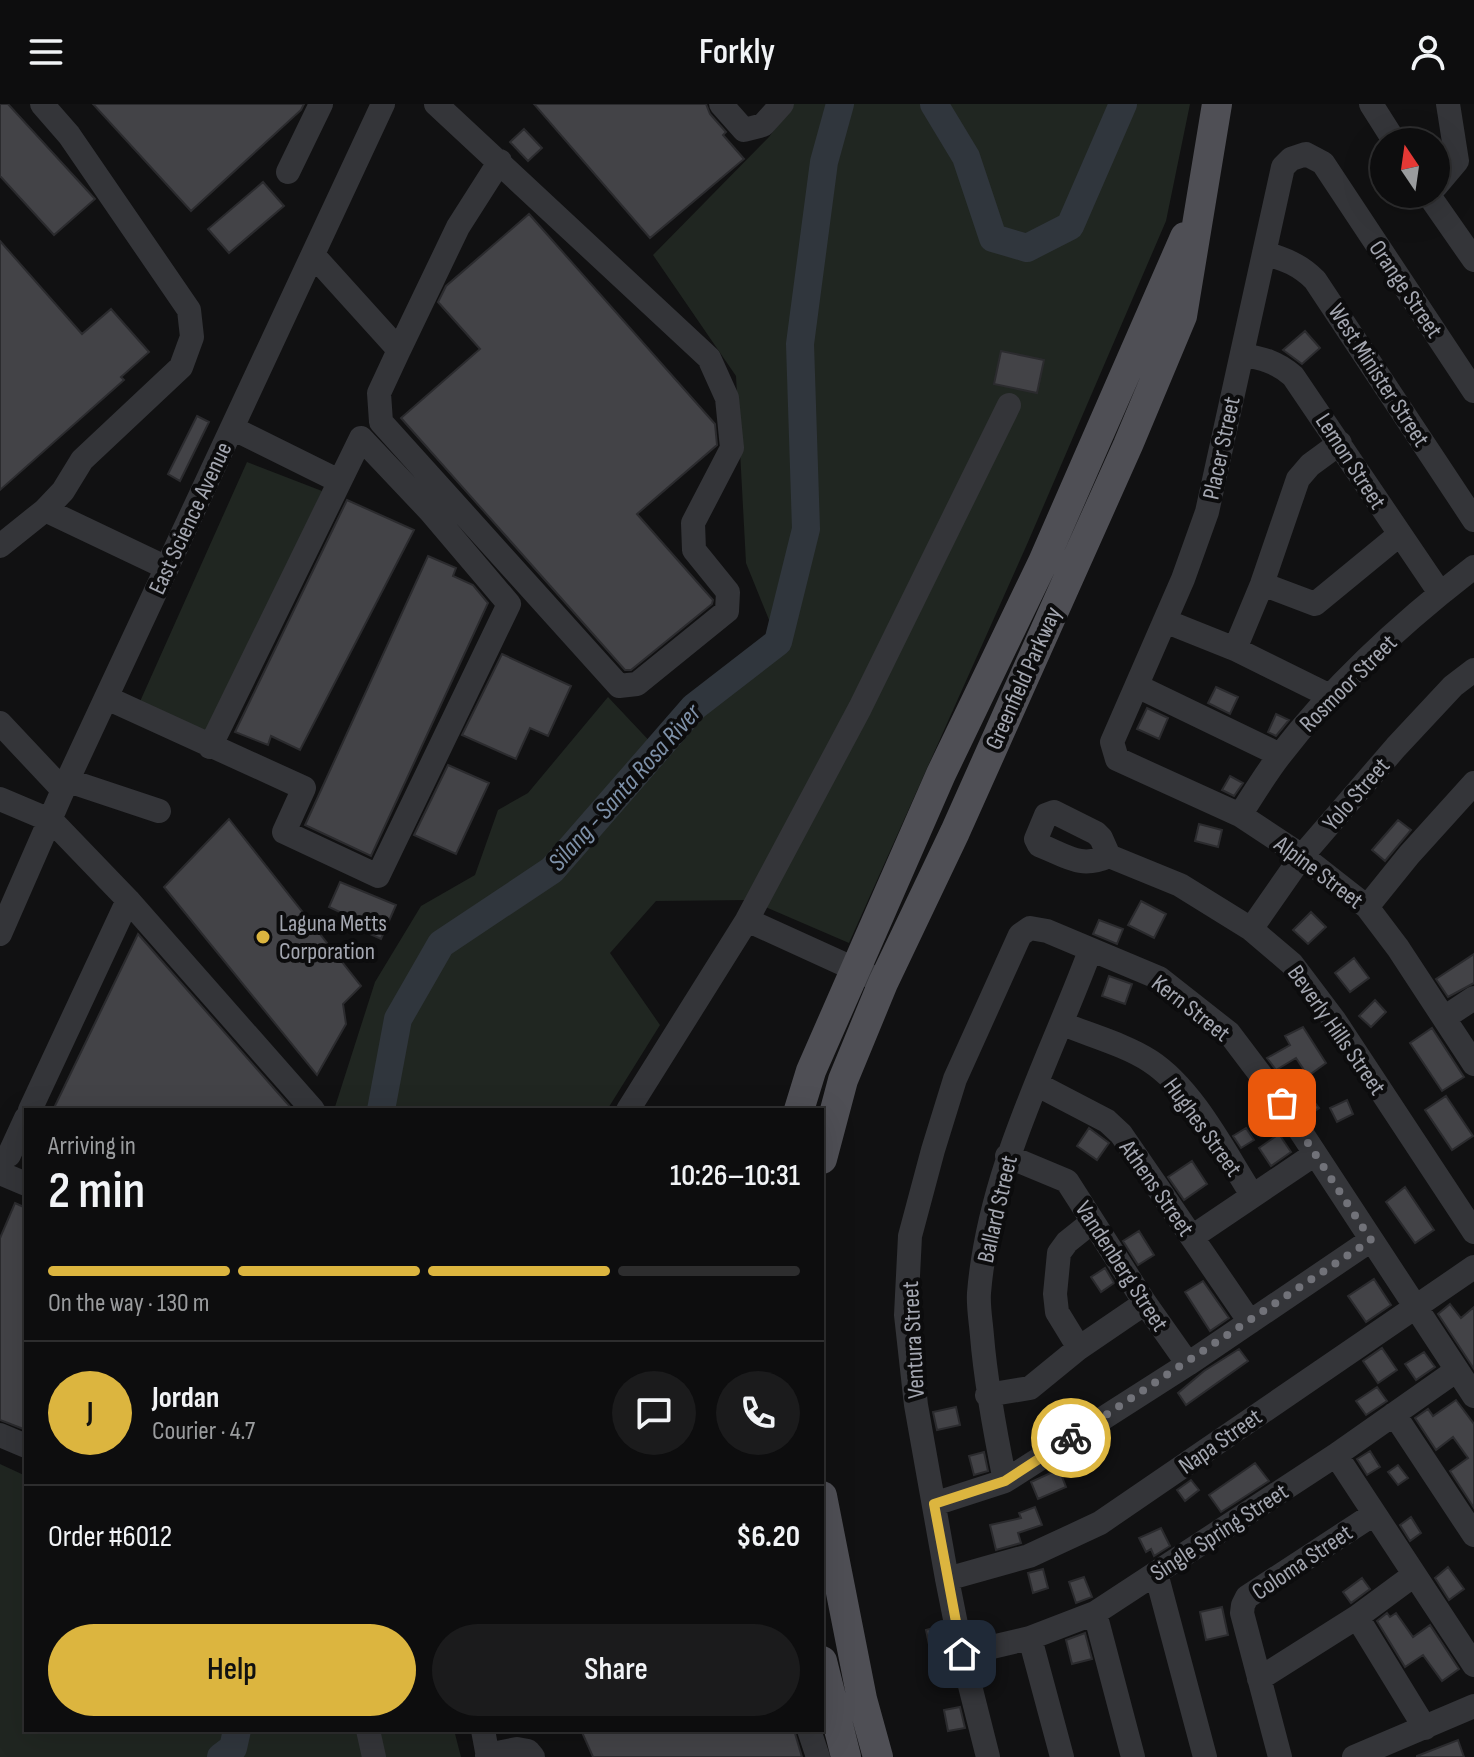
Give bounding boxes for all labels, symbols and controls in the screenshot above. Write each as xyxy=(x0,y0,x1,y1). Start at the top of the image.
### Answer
icon: menu xyxy=(24,30,68,74)
icon: person xyxy=(1406,30,1450,74)
text: Forkly xyxy=(699,31,775,74)
north arrow xyxy=(1370,128,1450,208)
map controls xyxy=(1370,128,1450,208)
street label: Orange Street xyxy=(1362,235,1449,344)
street label: West Minister Street xyxy=(1322,298,1436,452)
street label: Placer Street xyxy=(1196,394,1247,502)
street label: Lemon Street xyxy=(1309,408,1392,515)
street label: East Science Avenue xyxy=(143,438,238,599)
street label: Greenfield Parkway xyxy=(979,602,1068,754)
street label: Rosmoor Street xyxy=(1294,629,1403,738)
water label: Silang - Santa Rosa River xyxy=(542,697,709,878)
street label: Yolo Street xyxy=(1317,752,1396,837)
street label: Alpine Street xyxy=(1268,829,1369,915)
place label: Laguna Metts Corporation xyxy=(279,909,387,966)
marker: Laguna Metts Corporation xyxy=(254,928,272,946)
street label: Beverly Hills Street xyxy=(1281,960,1392,1101)
street label: Kern Street xyxy=(1146,969,1236,1048)
pin xyxy=(1248,1069,1316,1137)
street label: Hughes Street xyxy=(1157,1072,1248,1182)
icon: bag xyxy=(1260,1081,1304,1125)
text: Arriving in xyxy=(48,1131,136,1162)
street label: Athens Street xyxy=(1112,1134,1200,1242)
street label: Ballard Street xyxy=(971,1153,1024,1266)
text: 10:26–10:31 xyxy=(670,1158,800,1194)
text: 2 min xyxy=(48,1160,145,1223)
street label: Vandenberg Street xyxy=(1069,1196,1174,1337)
street label: Ventura Street xyxy=(896,1280,931,1400)
text: On the way · 130 m xyxy=(48,1288,210,1319)
button: chat xyxy=(612,1371,696,1455)
button: phone xyxy=(716,1371,800,1455)
text: Jordan xyxy=(152,1380,219,1416)
text: J xyxy=(87,1395,93,1431)
courier xyxy=(1031,1398,1111,1478)
street label: Napa Street xyxy=(1173,1402,1268,1481)
text: Courier · 4.7 xyxy=(152,1416,255,1447)
icon: bike xyxy=(1049,1416,1093,1460)
street label: Single Spring Street xyxy=(1145,1477,1294,1588)
street label: Coloma Street xyxy=(1247,1518,1358,1607)
text: Order #6012 xyxy=(48,1519,172,1555)
text: $6.20 xyxy=(736,1519,800,1555)
pin xyxy=(928,1620,996,1688)
button: Help xyxy=(48,1624,416,1716)
button: Share xyxy=(432,1624,800,1716)
icon: home xyxy=(940,1632,984,1676)

